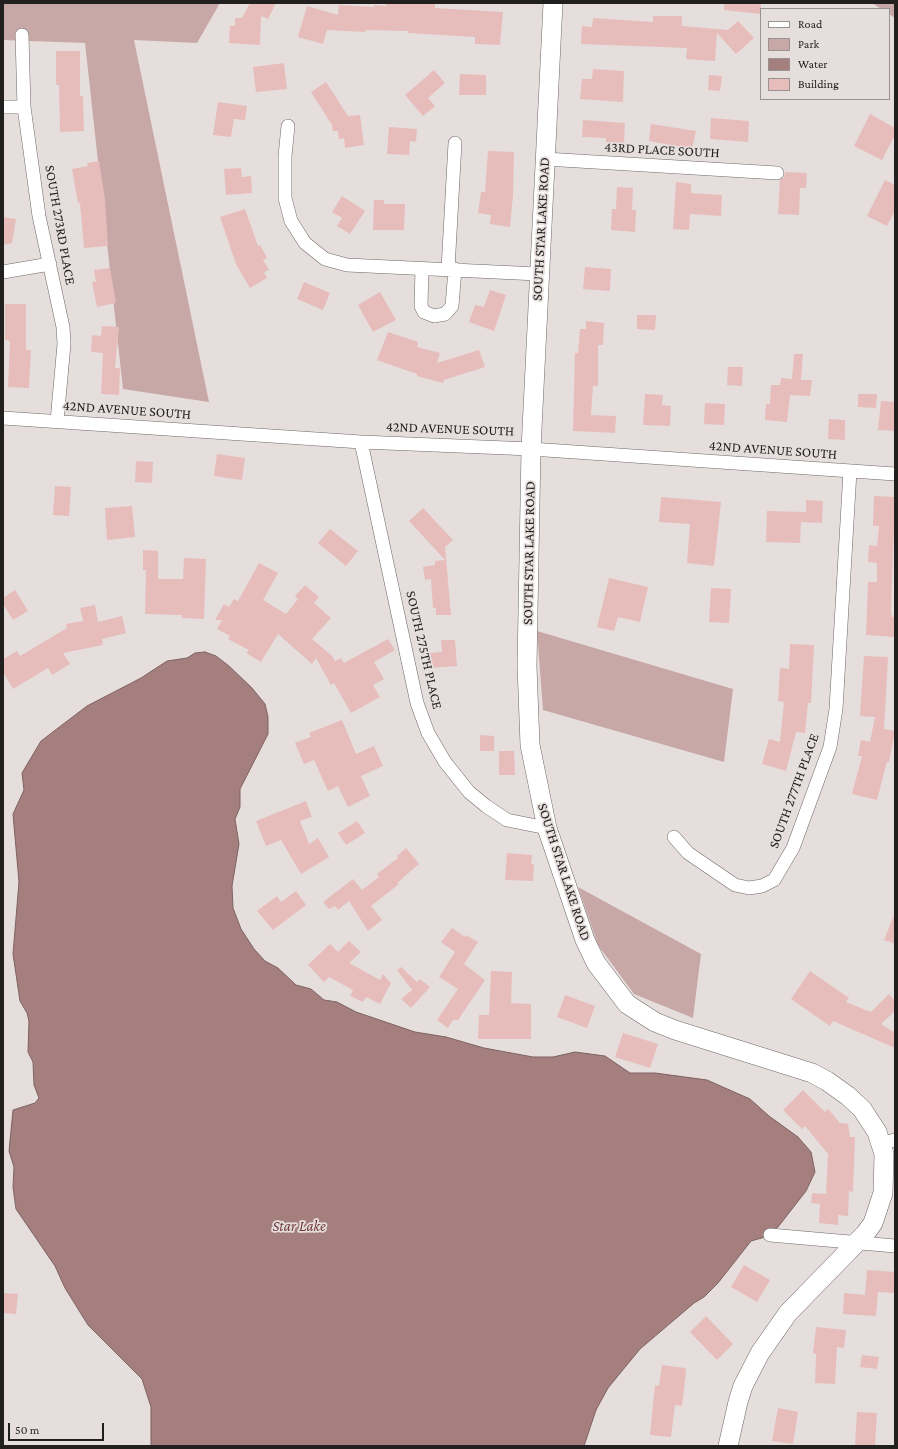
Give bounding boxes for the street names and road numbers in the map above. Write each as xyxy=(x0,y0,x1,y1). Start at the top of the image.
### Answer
street label: 43RD PLACE SOUTH xyxy=(604,139,720,161)
street label: SOUTH STAR LAKE ROAD xyxy=(529,157,553,301)
street label: SOUTH 273RD PLACE xyxy=(41,164,79,286)
street label: 42ND AVENUE SOUTH xyxy=(62,397,192,423)
street label: 42ND AVENUE SOUTH xyxy=(386,418,514,440)
street label: 42ND AVENUE SOUTH xyxy=(708,437,838,463)
street label: SOUTH STAR LAKE ROAD xyxy=(519,481,539,625)
street label: SOUTH 275TH PLACE xyxy=(402,589,446,711)
street label: SOUTH 277TH PLACE xyxy=(765,731,823,851)
street label: SOUTH STAR LAKE ROAD xyxy=(534,801,594,943)

